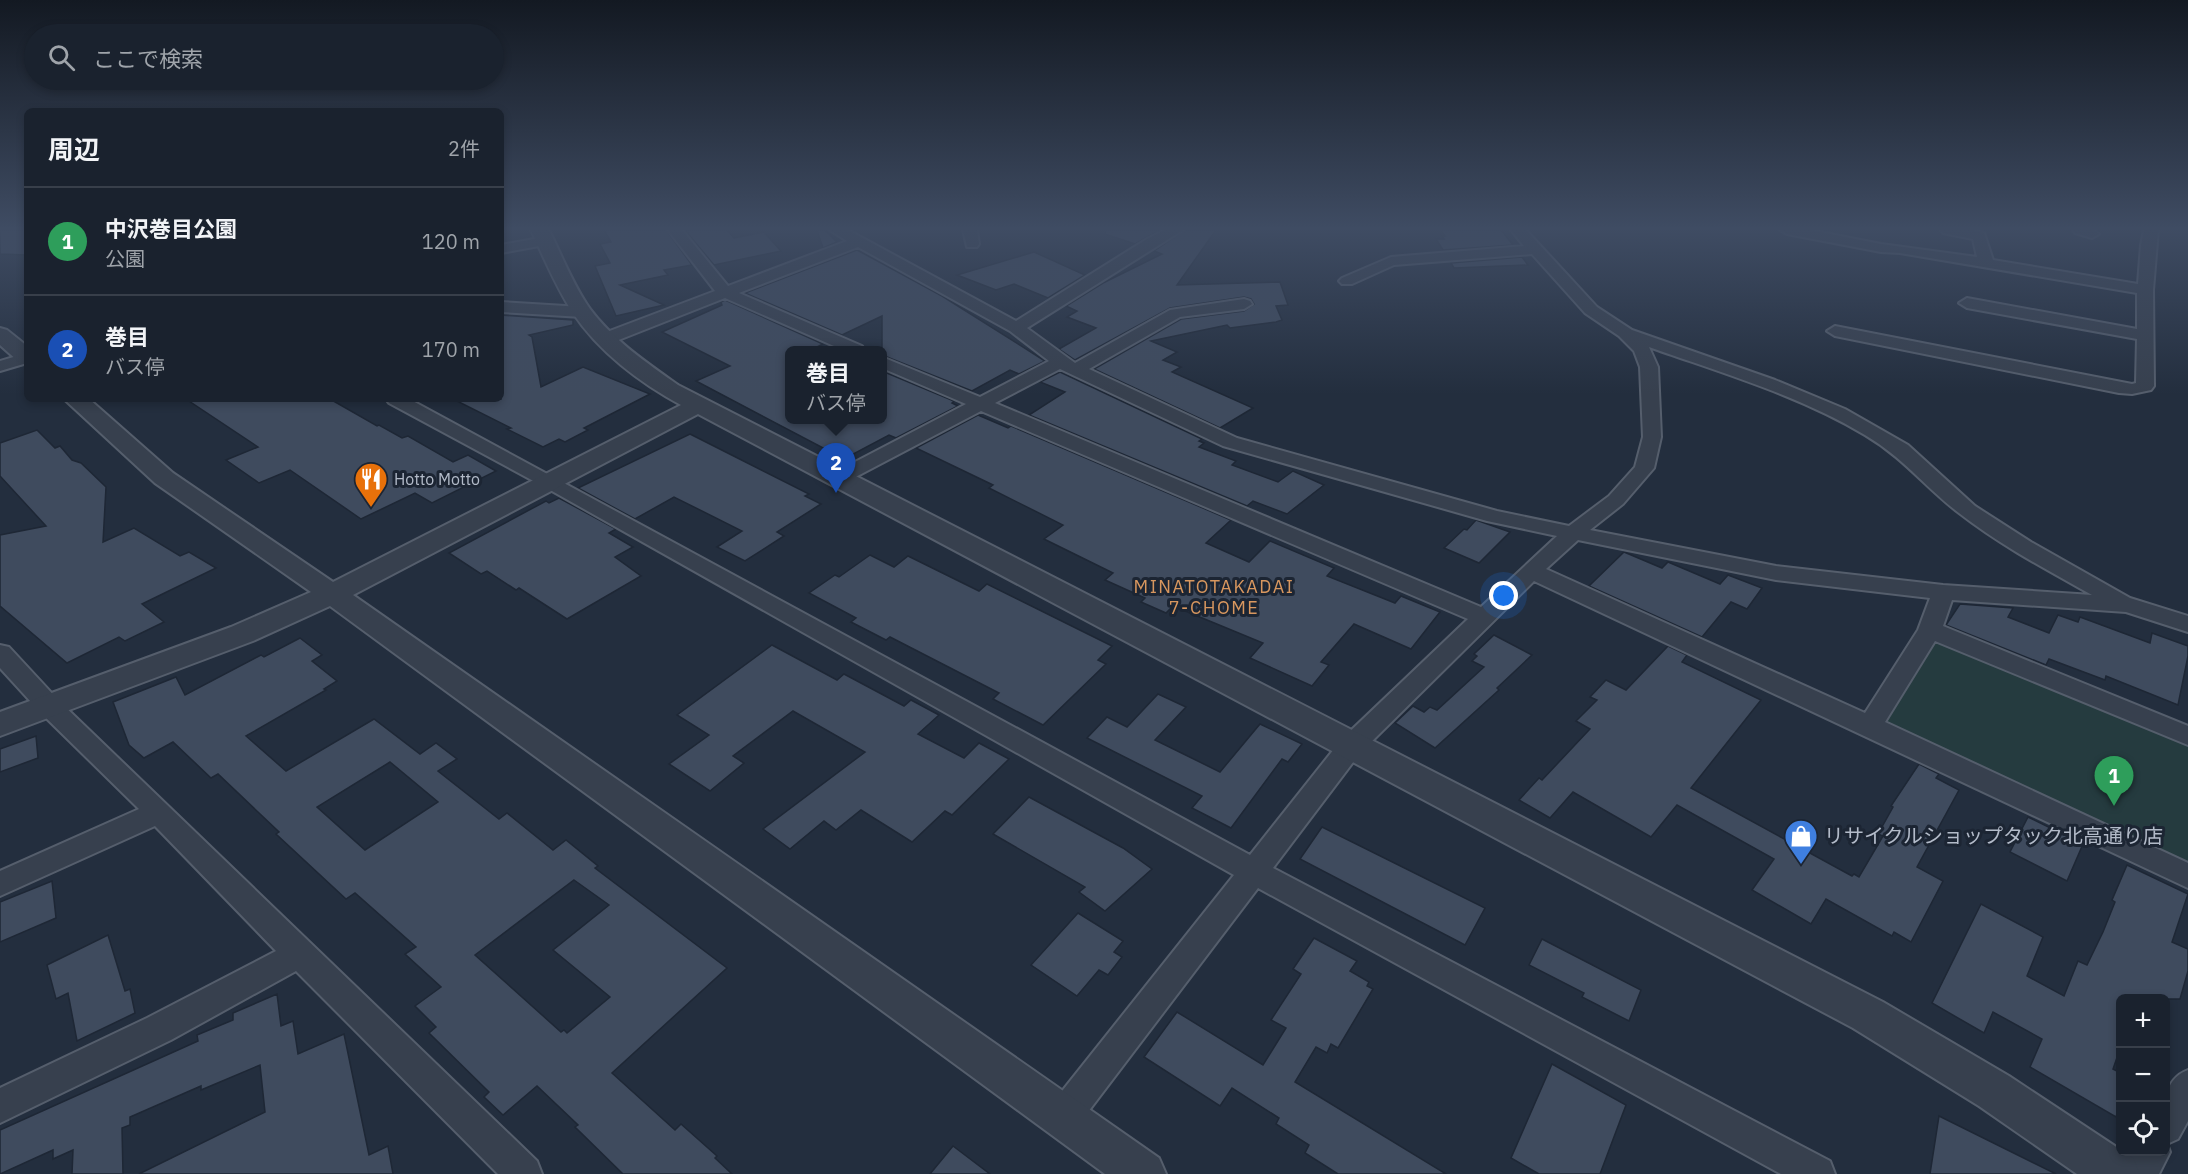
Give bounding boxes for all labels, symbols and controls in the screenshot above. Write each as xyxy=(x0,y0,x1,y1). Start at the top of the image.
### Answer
search box xyxy=(24,24,504,90)
icon: search xyxy=(45,41,78,74)
text: ここで検索 xyxy=(93,44,203,73)
text: 周辺 xyxy=(48,132,100,166)
text: 2件 xyxy=(448,135,480,162)
text: 中沢巻目公園 xyxy=(105,214,237,243)
text: 1 xyxy=(62,228,74,255)
text: 120 m xyxy=(422,228,480,255)
text: 公園 xyxy=(105,245,145,272)
text: 巻目 xyxy=(105,322,149,351)
text: 2 xyxy=(62,336,74,363)
text: 170 m xyxy=(422,336,480,363)
popup xyxy=(785,346,887,424)
text: バス停 xyxy=(105,353,165,380)
text: 巻目 xyxy=(806,358,850,387)
text: バス停 xyxy=(806,389,866,416)
pin: 2 xyxy=(816,444,856,493)
restaurant icon: Hotto Motto xyxy=(353,461,389,508)
place label: Hotto Motto xyxy=(394,469,480,489)
district label: MINATOTAKADAI 7-CHOME xyxy=(1134,575,1294,619)
your location xyxy=(1489,581,1518,610)
pin: 1 xyxy=(2094,756,2134,806)
shop icon: リサイクルショップタック北高通り店 xyxy=(1783,818,1819,865)
place label: リサイクルショップタック北高通り店 xyxy=(1824,822,2163,849)
map controls xyxy=(2116,994,2170,1156)
button: + xyxy=(2116,994,2170,1048)
button: − xyxy=(2116,1048,2170,1102)
button: locate xyxy=(2116,1102,2170,1156)

